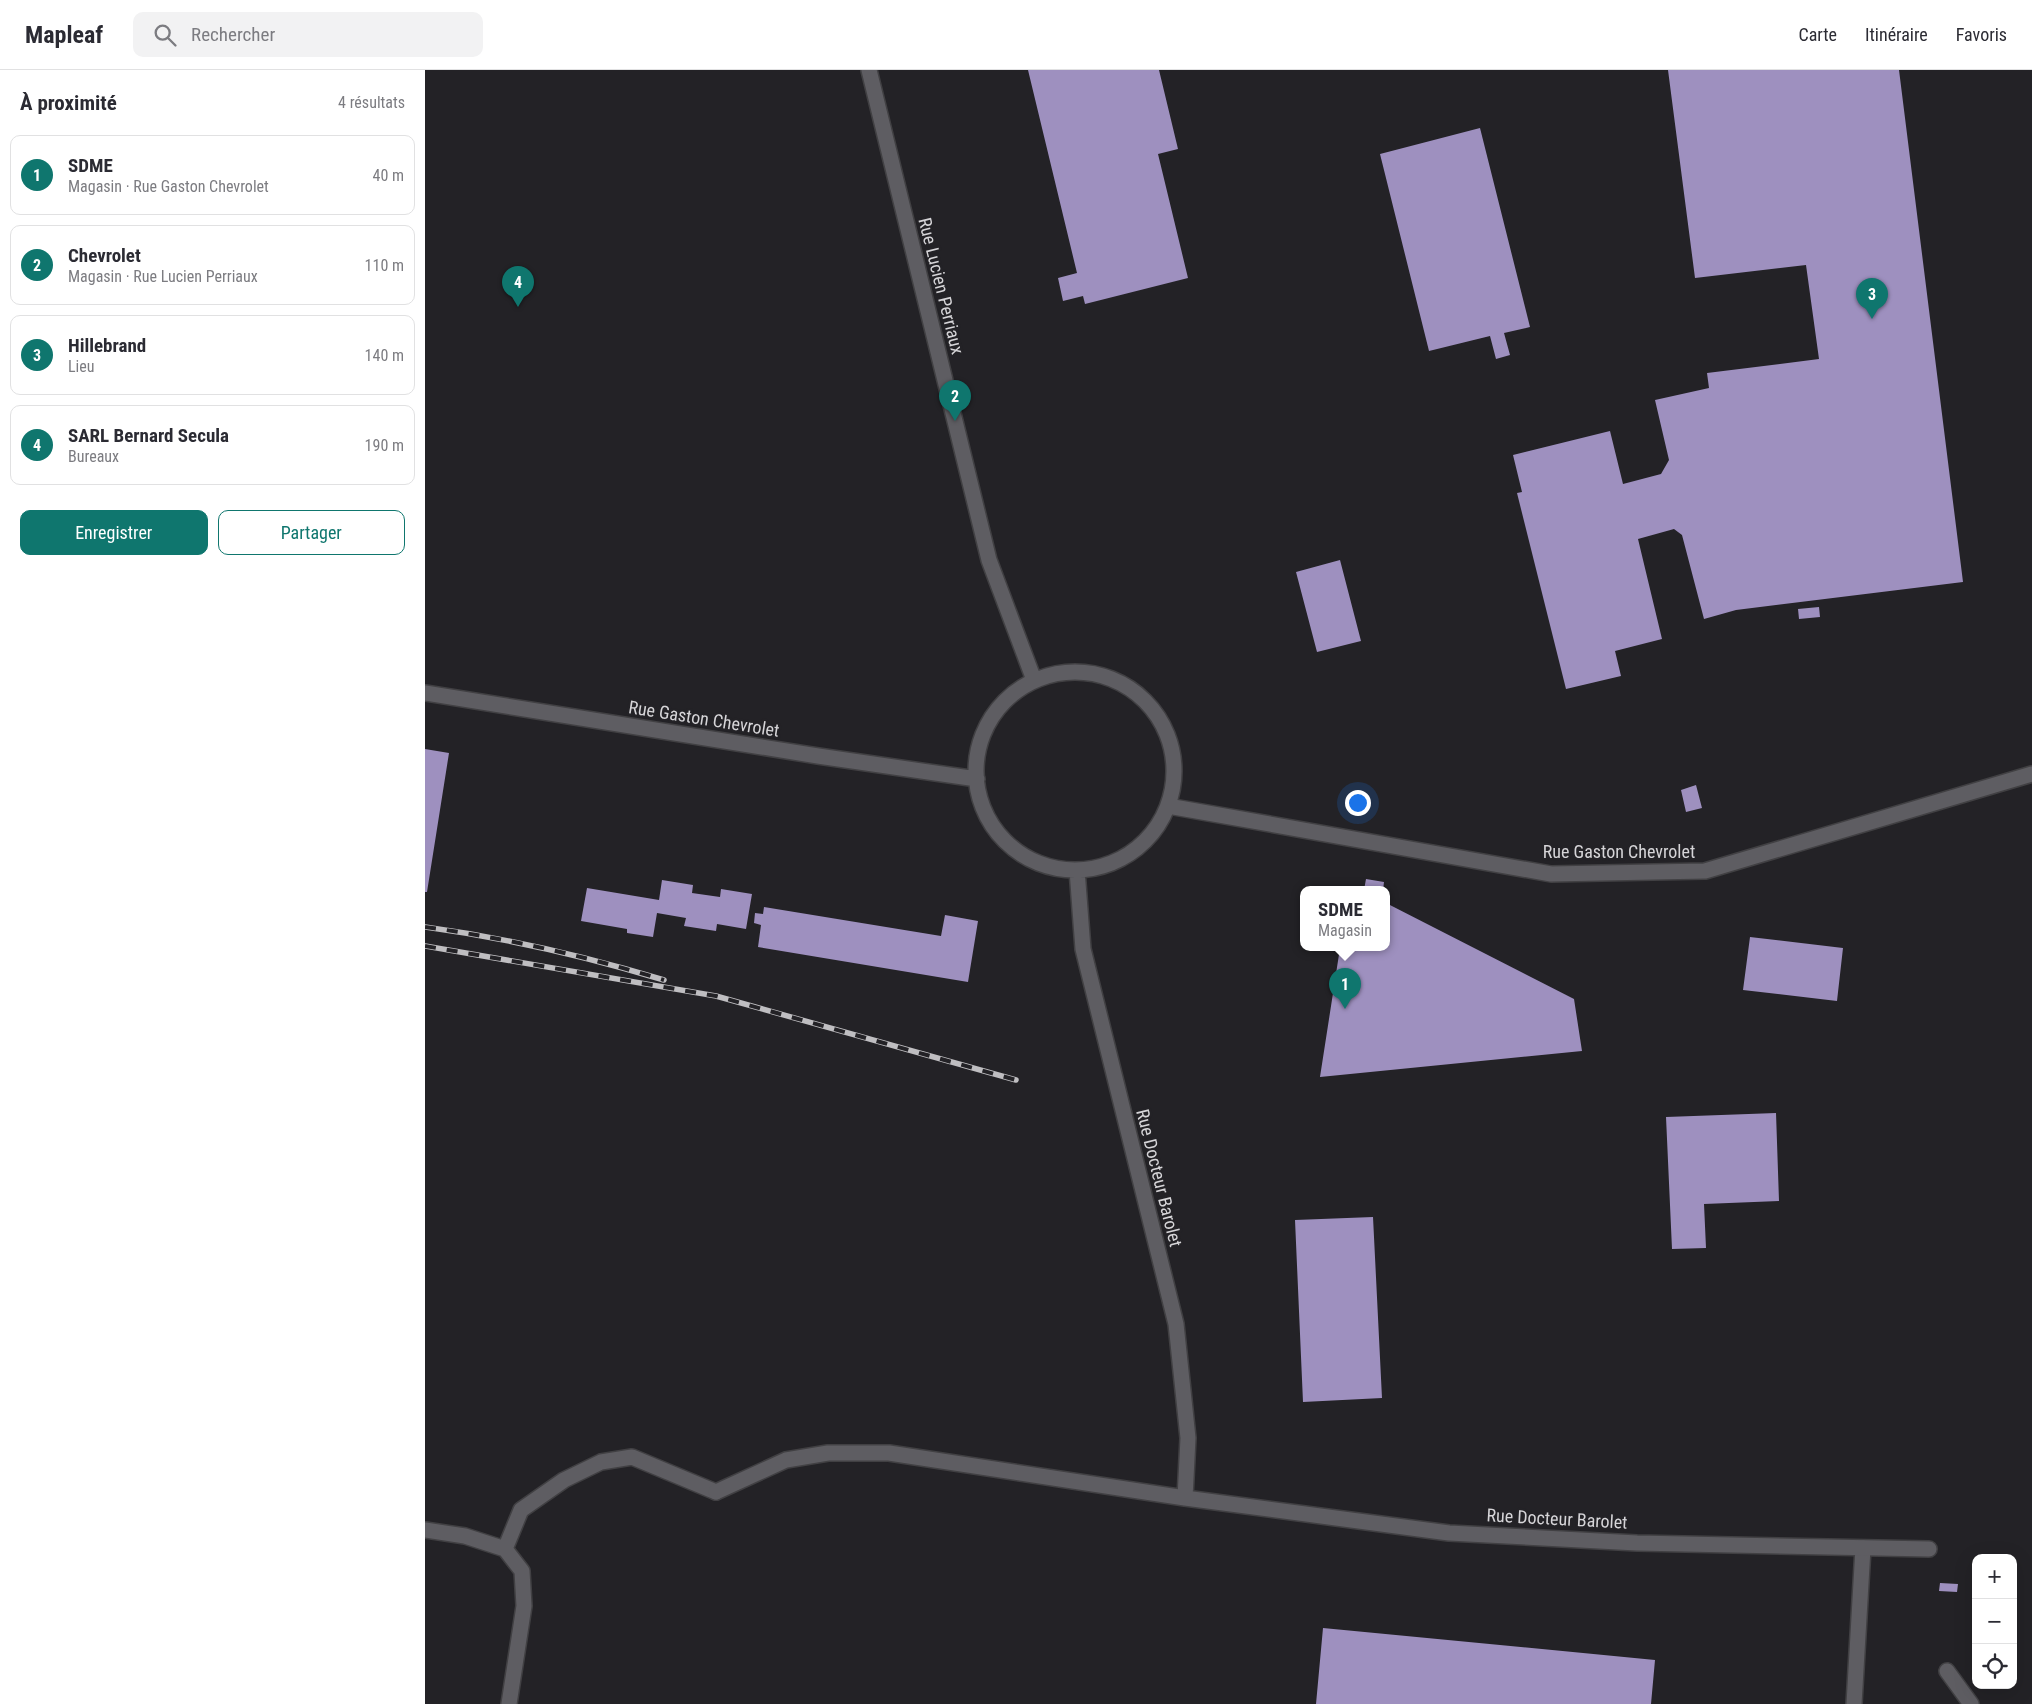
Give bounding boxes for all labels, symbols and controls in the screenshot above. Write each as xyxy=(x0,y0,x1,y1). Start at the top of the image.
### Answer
search box xyxy=(133,12,483,57)
text: Mapleaf xyxy=(25,21,103,49)
icon: search xyxy=(151,21,179,49)
text: Rechercher xyxy=(191,23,275,46)
text: Carte xyxy=(1798,24,1837,45)
text: Itinéraire xyxy=(1865,24,1928,45)
text: Favoris xyxy=(1956,24,2007,45)
text: À proximité xyxy=(20,91,117,115)
text: 4 résultats xyxy=(338,93,405,112)
text: SDME xyxy=(68,154,113,177)
text: 1 xyxy=(33,166,41,185)
text: 40 m xyxy=(372,166,404,185)
text: Magasin · Rue Gaston Chevrolet xyxy=(68,177,269,196)
street label: Rue Lucien Perriaux xyxy=(914,215,969,356)
text: Chevrolet xyxy=(68,244,141,267)
text: 2 xyxy=(33,256,41,275)
text: 110 m xyxy=(365,256,404,275)
pin: 4 xyxy=(502,266,534,307)
text: Magasin · Rue Lucien Perriaux xyxy=(68,267,258,286)
pin: 3 xyxy=(1856,278,1888,319)
text: Hillebrand xyxy=(68,334,146,357)
text: 3 xyxy=(33,346,41,365)
text: 140 m xyxy=(365,346,404,365)
text: Lieu xyxy=(68,357,95,376)
pin: 2 xyxy=(939,380,971,421)
text: SARL Bernard Secula xyxy=(68,424,229,447)
text: 4 xyxy=(33,436,41,455)
text: 190 m xyxy=(365,436,404,455)
text: Bureaux xyxy=(68,447,119,466)
button: Enregistrer xyxy=(20,510,208,555)
button: Partager xyxy=(218,510,405,555)
street label: Rue Gaston Chevrolet xyxy=(627,696,781,741)
your location xyxy=(1345,790,1371,816)
street label: Rue Gaston Chevrolet xyxy=(1543,841,1695,862)
popup xyxy=(1300,886,1390,951)
text: SDME xyxy=(1318,898,1363,921)
text: Magasin xyxy=(1318,921,1372,940)
pin: 1 xyxy=(1329,968,1361,1009)
street label: Rue Docteur Barolet xyxy=(1132,1107,1187,1249)
street label: Rue Docteur Barolet xyxy=(1486,1504,1628,1533)
map controls xyxy=(1972,1554,2017,1689)
button: + xyxy=(1972,1554,2017,1599)
button: − xyxy=(1972,1599,2017,1644)
button: locate xyxy=(1972,1644,2017,1689)

